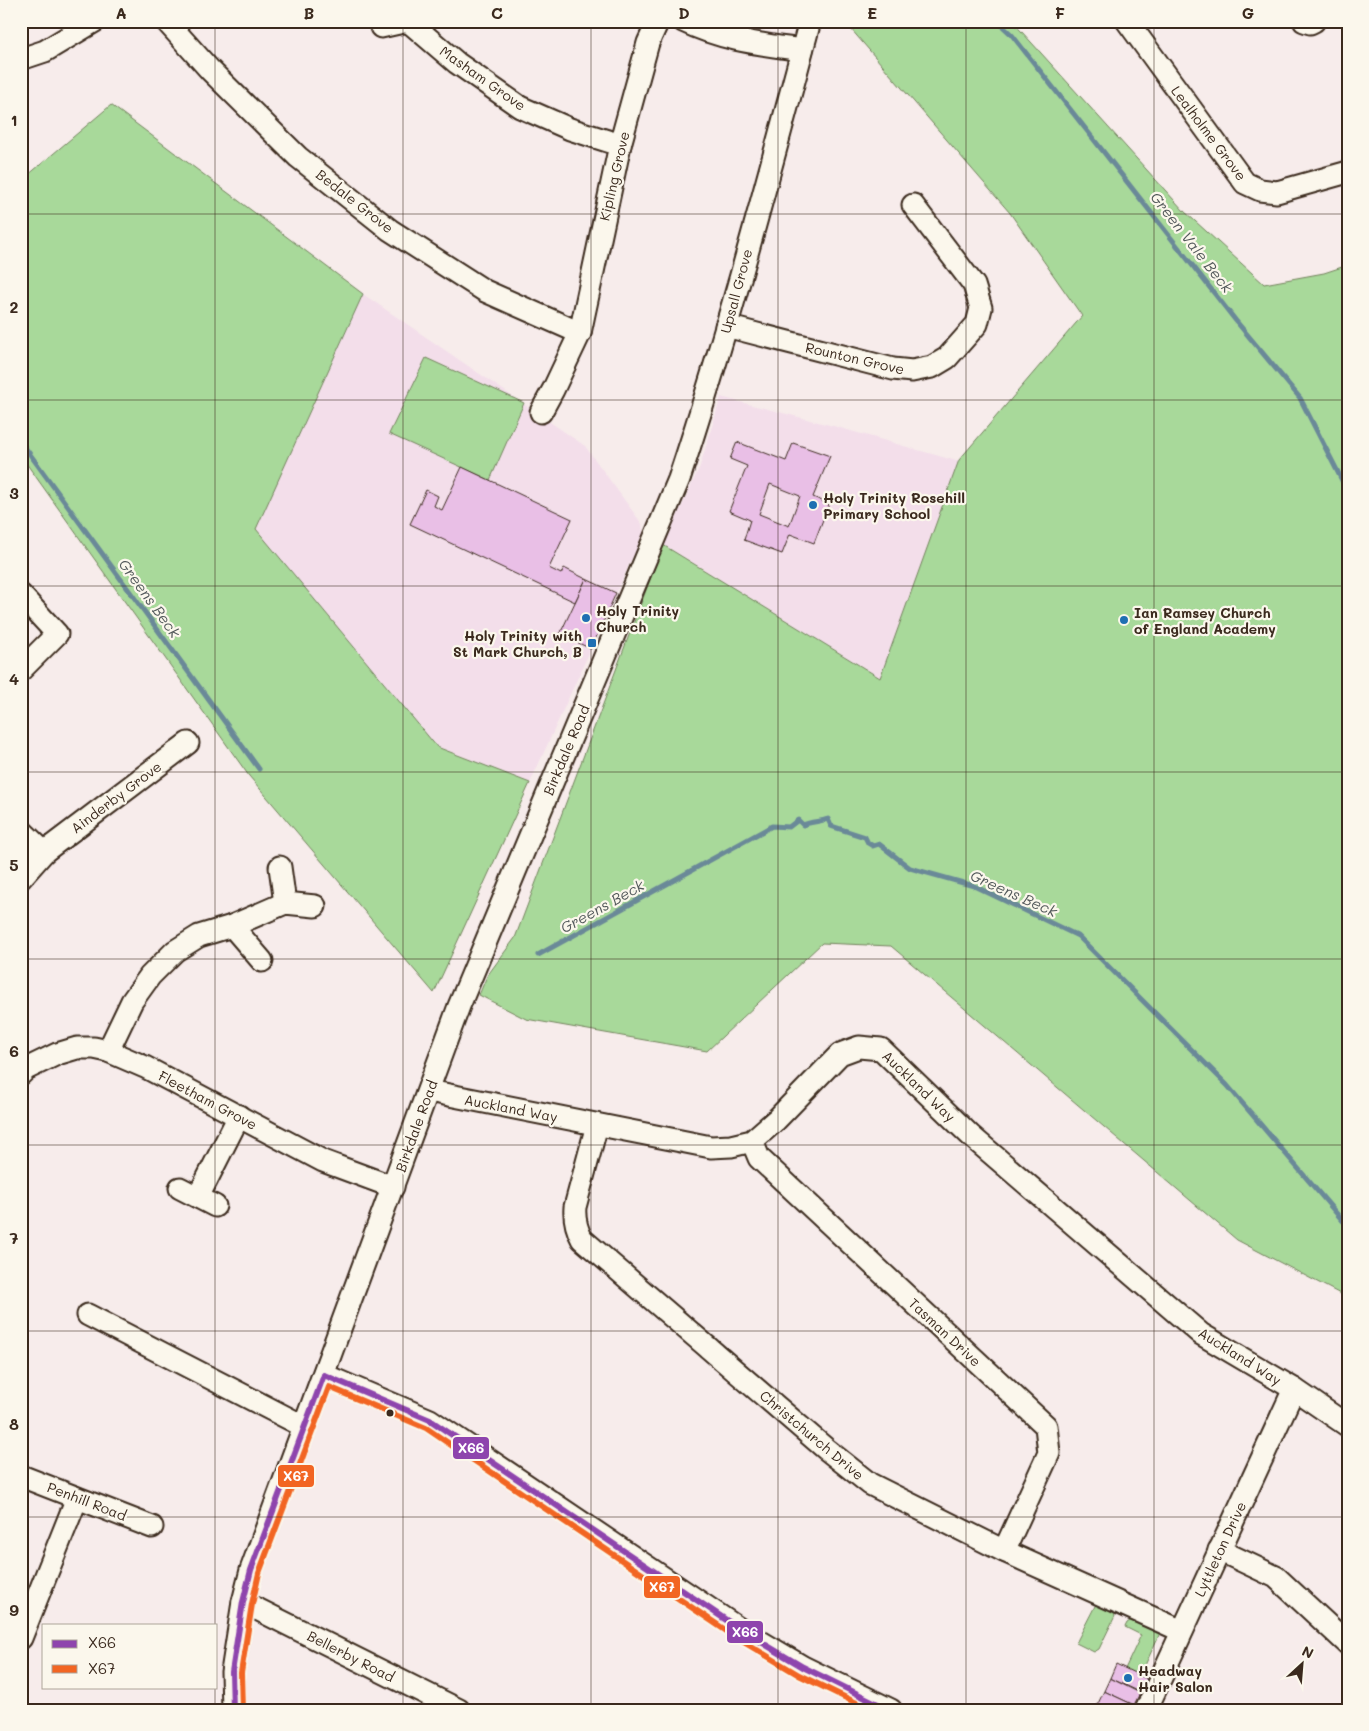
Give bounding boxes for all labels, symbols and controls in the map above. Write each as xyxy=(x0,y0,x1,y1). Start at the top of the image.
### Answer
text: A xyxy=(115,2,127,23)
text: B xyxy=(304,2,314,23)
text: C xyxy=(491,2,503,23)
text: D xyxy=(678,2,690,23)
text: E xyxy=(867,2,877,23)
text: F xyxy=(1055,2,1065,23)
text: G xyxy=(1242,2,1254,23)
street label: Masham Grove xyxy=(436,41,530,115)
street label: Lealholme Grove xyxy=(1167,82,1251,184)
text: 1 xyxy=(10,109,18,130)
street label: Kipling Grove xyxy=(594,129,634,223)
street label: Bedale Grove xyxy=(312,165,398,237)
water label: Green Vale Beck xyxy=(1146,187,1238,297)
street label: Upsall Grove xyxy=(716,247,756,335)
text: 2 xyxy=(10,296,19,317)
street label: Rounton Grove xyxy=(804,337,906,379)
text: 3 xyxy=(9,482,19,503)
place label: Holy Trinity Rosehill Primary School xyxy=(823,488,965,523)
marker: Holy Trinity Rosehill Primary School xyxy=(807,499,819,511)
water label: Greens Beck xyxy=(115,554,186,642)
place label: Holy Trinity Church xyxy=(596,601,679,636)
place label: Ian Ramsey Church of England Academy xyxy=(1134,603,1276,638)
marker: Holy Trinity Church xyxy=(580,612,592,624)
marker: Ian Ramsey Church of England Academy xyxy=(1118,614,1130,626)
place label: Holy Trinity with St Mark Church, B xyxy=(453,626,582,661)
marker: Holy Trinity with St Mark Church, B xyxy=(586,637,598,649)
text: 4 xyxy=(9,668,19,689)
street label: Birkdale Road xyxy=(538,702,594,798)
street label: Ainderby Grove xyxy=(67,757,165,837)
text: 5 xyxy=(9,854,19,875)
water label: Greens Beck xyxy=(967,865,1061,921)
water label: Greens Beck xyxy=(556,874,648,937)
text: 6 xyxy=(9,1040,19,1061)
street label: Auckland Way xyxy=(878,1046,960,1126)
street label: Fleetham Grove xyxy=(155,1066,261,1134)
street label: Birkdale Road xyxy=(391,1077,441,1175)
street label: Auckland Way xyxy=(463,1090,559,1126)
text: 7 xyxy=(10,1227,19,1248)
street label: Tasman Drive xyxy=(905,1294,985,1370)
street label: Auckland Way xyxy=(1195,1323,1285,1389)
street label: Christchurch Drive xyxy=(756,1386,868,1484)
unlabelled marker xyxy=(385,1408,395,1418)
text: 8 xyxy=(9,1413,19,1434)
line badge: X66 xyxy=(452,1436,490,1460)
text: X66 xyxy=(458,1438,484,1457)
line badge: X67 xyxy=(277,1464,315,1488)
text: X67 xyxy=(283,1466,309,1485)
street label: Penhill Road xyxy=(45,1477,130,1525)
street label: Lyttleton Drive xyxy=(1190,1498,1250,1600)
line badge: X67 xyxy=(643,1575,681,1599)
text: X67 xyxy=(649,1577,675,1596)
text: 9 xyxy=(9,1599,19,1620)
line badge: X66 xyxy=(726,1620,764,1644)
text: X66 xyxy=(732,1622,758,1641)
legend xyxy=(42,1624,218,1688)
street label: Bellerby Road xyxy=(304,1626,398,1686)
text: X66 xyxy=(88,1632,116,1652)
north arrow xyxy=(1276,1638,1326,1688)
text: N xyxy=(1299,1641,1317,1663)
text: X67 xyxy=(88,1658,115,1678)
place label: Headway Hair Salon xyxy=(1138,1661,1213,1696)
marker: Headway Hair Salon xyxy=(1122,1672,1134,1684)

